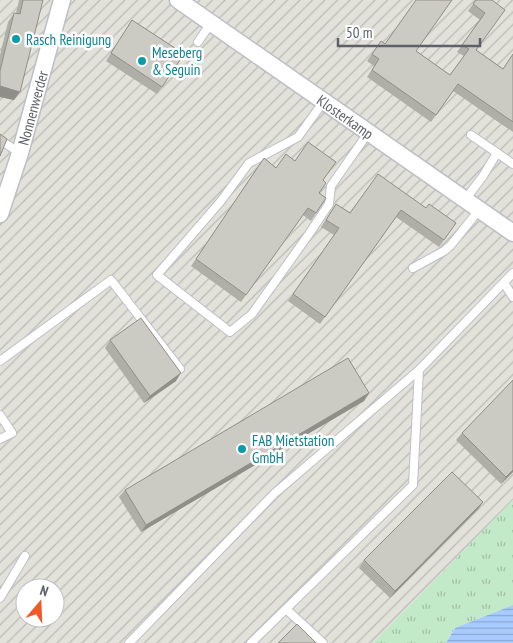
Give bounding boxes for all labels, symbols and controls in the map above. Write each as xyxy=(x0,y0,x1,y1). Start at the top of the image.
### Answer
scale bar xyxy=(338,15,480,47)
text: 50 m xyxy=(346,23,372,42)
place label: Rasch Reinigung xyxy=(26,30,111,49)
marker: Rasch Reinigung xyxy=(10,33,22,45)
place label: Meseberg & Seguin xyxy=(152,43,202,79)
marker: Meseberg & Seguin xyxy=(136,55,148,67)
street label: Nonnenwerder xyxy=(13,68,52,147)
street label: Klosterkamp xyxy=(313,90,378,143)
place label: FAB Mietstation GmbH xyxy=(252,431,334,467)
marker: FAB Mietstation GmbH xyxy=(236,443,248,455)
north arrow xyxy=(15,578,65,628)
text: N xyxy=(38,581,51,600)

